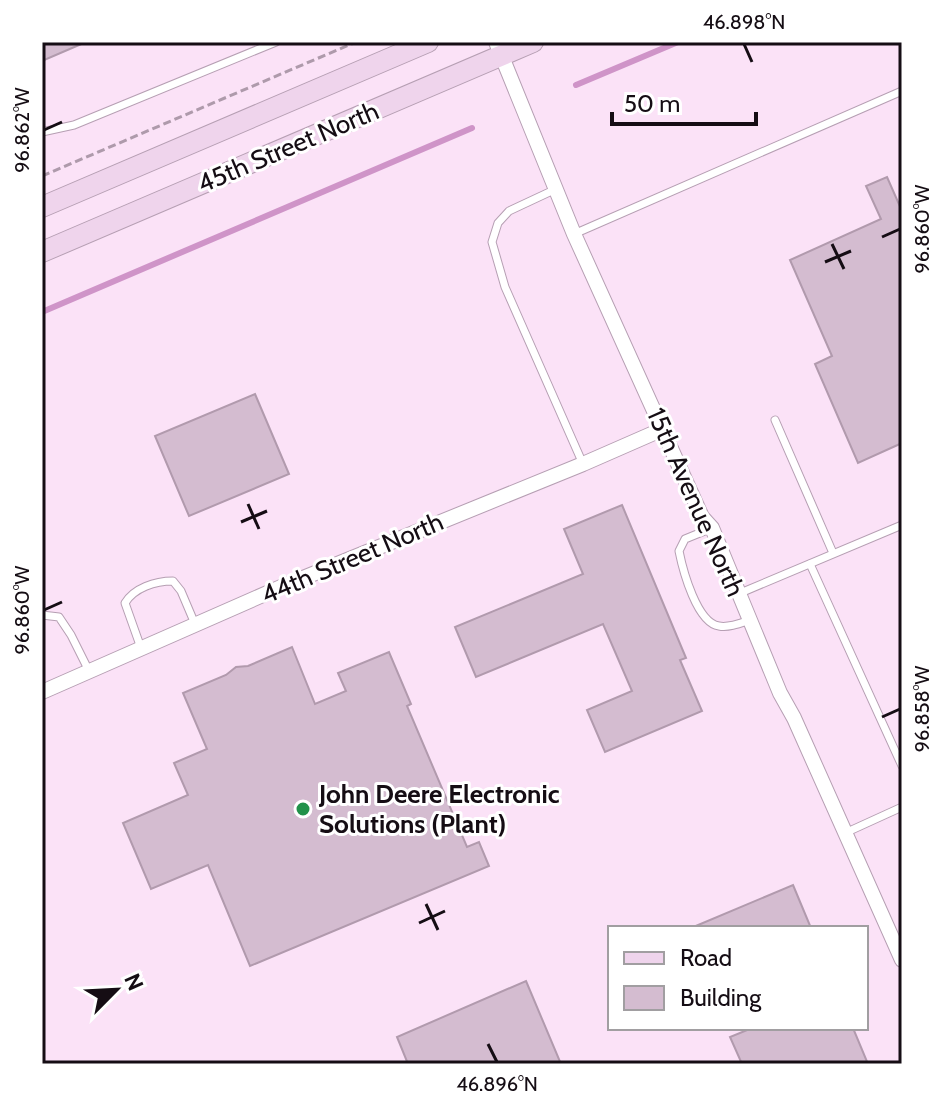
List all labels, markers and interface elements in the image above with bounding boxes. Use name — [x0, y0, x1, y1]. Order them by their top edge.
text: 46.898°N — [703, 10, 785, 34]
scale bar — [612, 76, 756, 126]
text: 96.862°W — [10, 87, 34, 173]
text: 50 m — [624, 89, 680, 118]
street label: 45th Street North — [193, 94, 383, 200]
text: 96.860°W — [910, 184, 934, 274]
street label: 15th Avenue North — [640, 403, 752, 601]
street label: 44th Street North — [256, 505, 448, 611]
text: 96.860°W — [10, 565, 34, 655]
text: 96.858°W — [910, 666, 934, 752]
place label: John Deere Electronic Solutions (Plant) — [318, 778, 560, 840]
marker: John Deere Electronic Solutions (Plant) — [294, 800, 312, 818]
legend — [608, 926, 868, 1030]
text: Road — [680, 943, 732, 972]
north arrow — [76, 950, 156, 1030]
text: N — [118, 969, 149, 995]
text: Building — [680, 983, 762, 1012]
text: 46.896°N — [456, 1072, 538, 1096]

